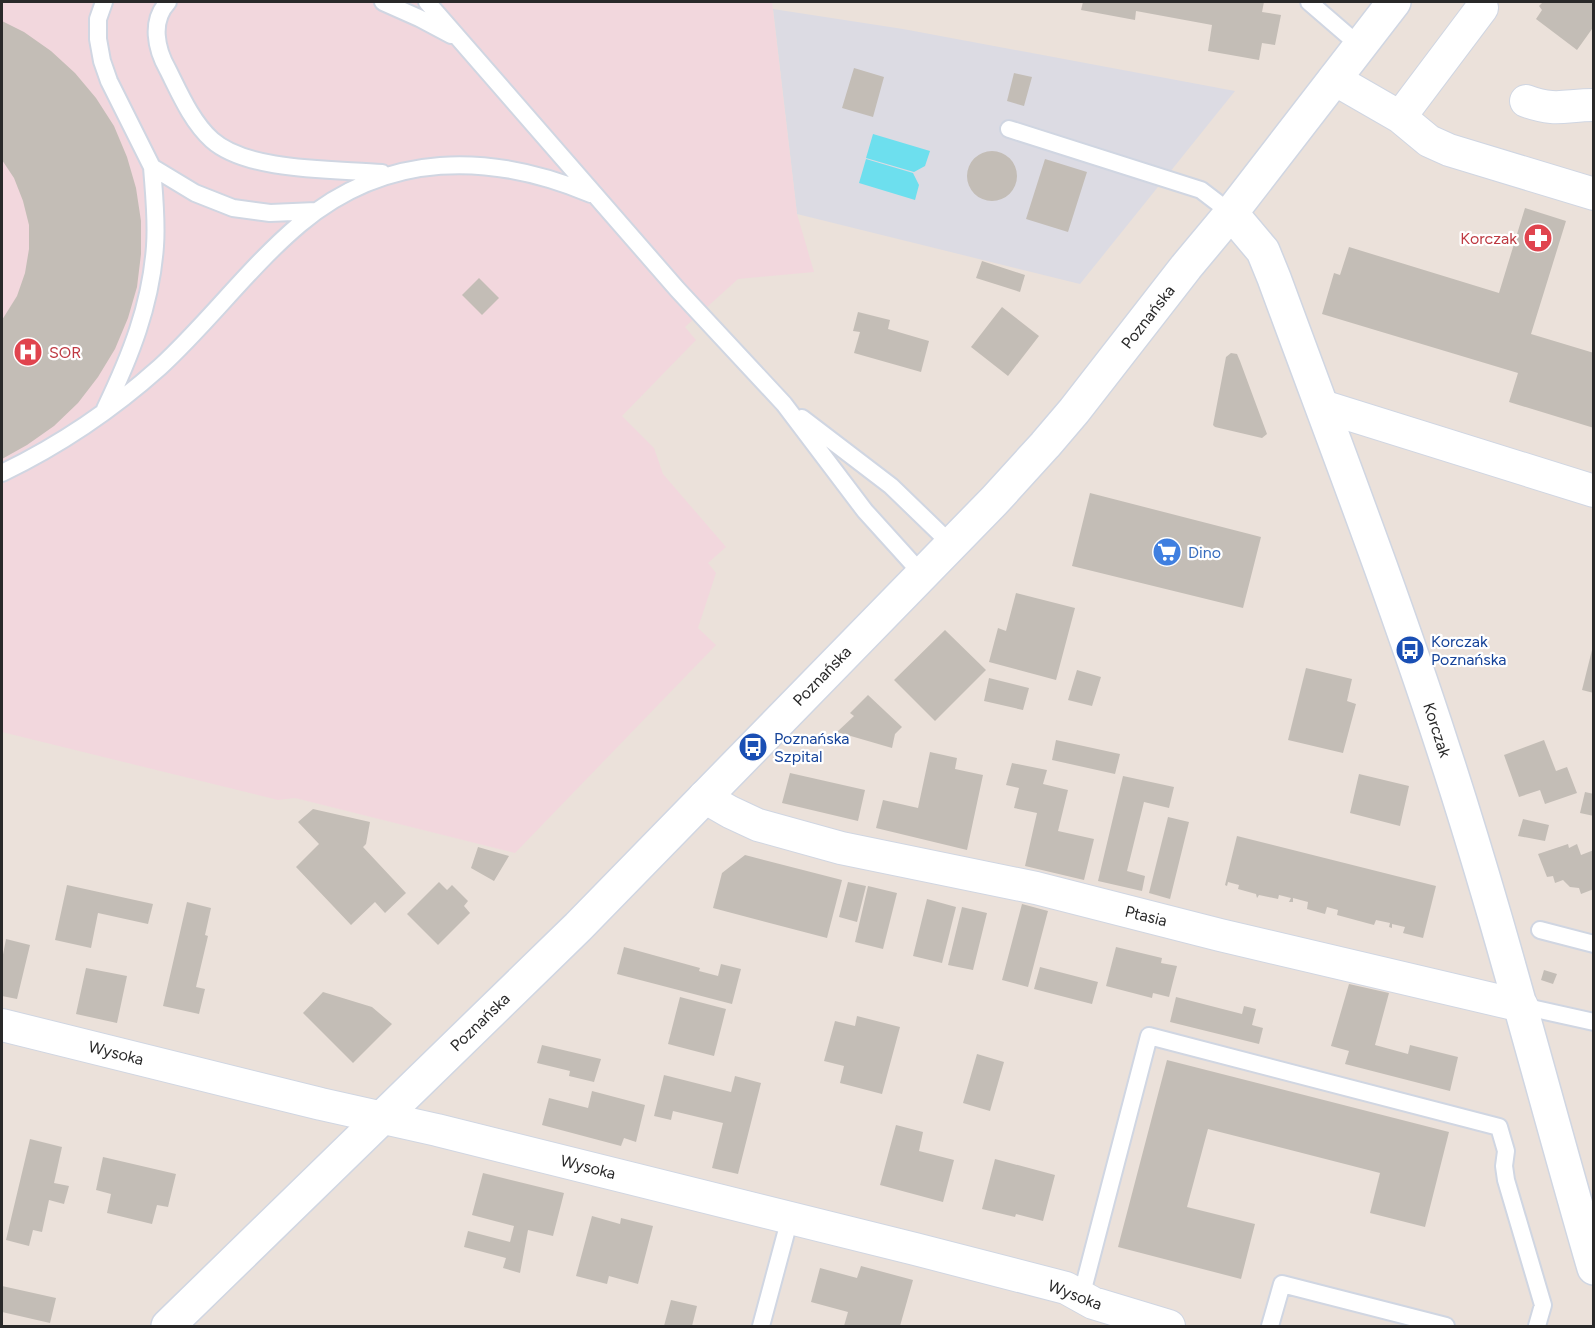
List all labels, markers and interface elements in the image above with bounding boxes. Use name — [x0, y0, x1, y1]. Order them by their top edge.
pharmacy icon: Korczak — [1522, 222, 1554, 254]
place label: Korczak — [1460, 229, 1517, 248]
street label: Poznańska — [1117, 281, 1179, 353]
hospital icon: SOR — [12, 336, 44, 368]
place label: SOR — [49, 343, 81, 362]
supermarket icon: Dino — [1151, 536, 1183, 568]
place label: Dino — [1188, 543, 1221, 562]
place label: Korczak Poznańska — [1431, 632, 1506, 669]
bus stop icon: Korczak Poznańska — [1394, 634, 1426, 666]
street label: Poznańska — [789, 642, 855, 710]
street label: Korczak — [1419, 700, 1455, 760]
place label: Poznańska Szpital — [774, 729, 849, 766]
bus stop icon: Poznańska Szpital — [737, 731, 769, 763]
street label: Ptasia — [1123, 902, 1169, 930]
street label: Poznańska — [446, 989, 514, 1055]
street label: Wysoka — [86, 1037, 146, 1069]
street label: Wysoka — [558, 1151, 618, 1183]
street label: Wysoka — [1045, 1276, 1105, 1314]

